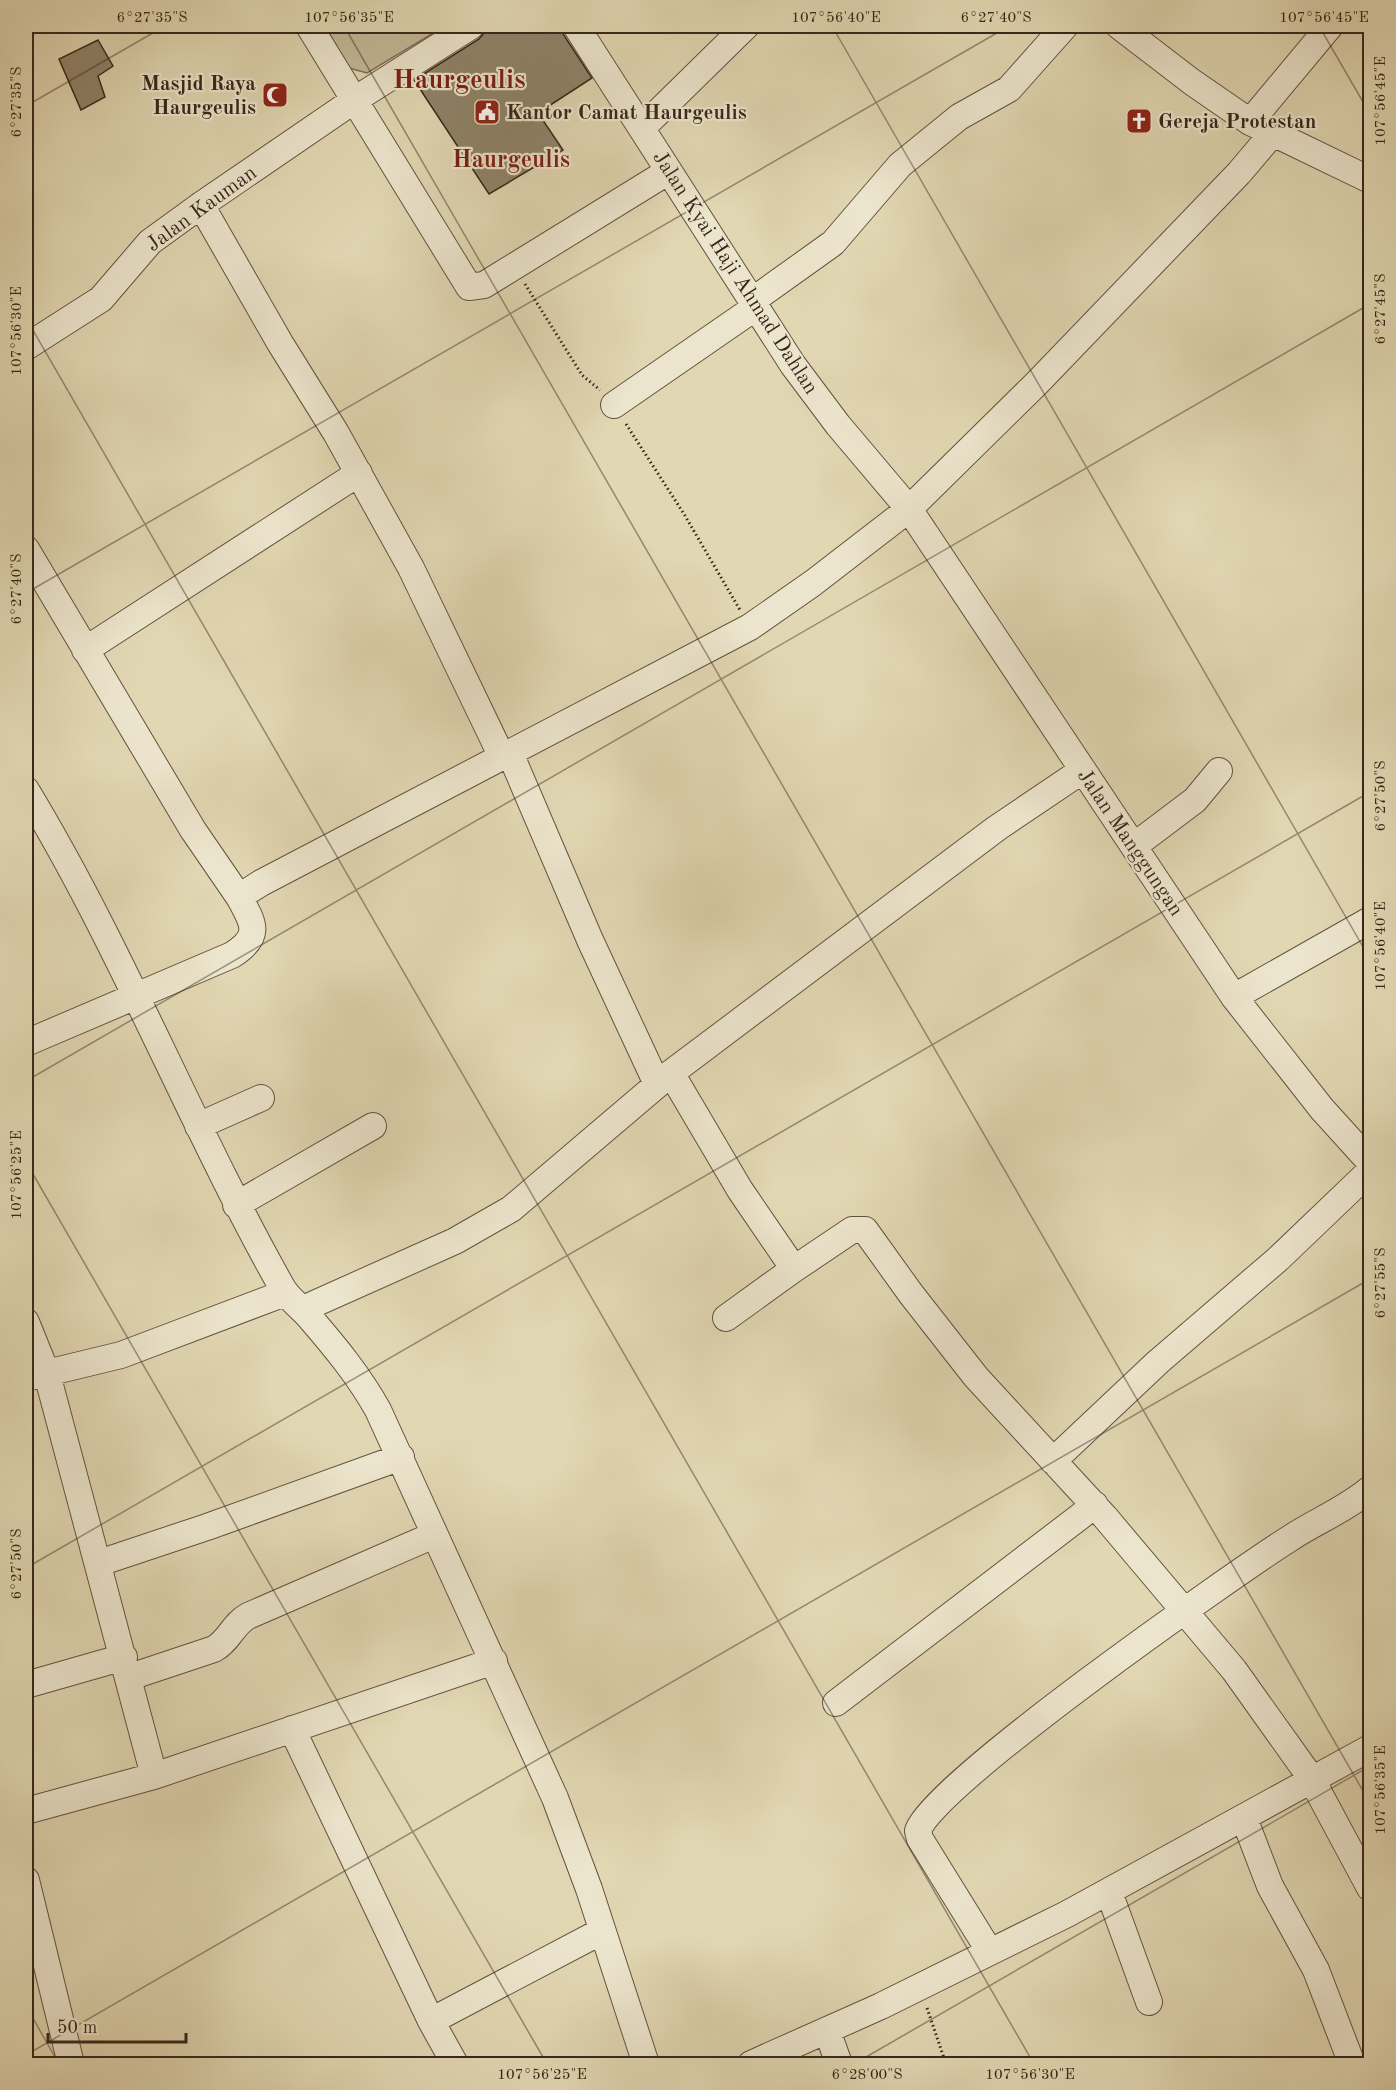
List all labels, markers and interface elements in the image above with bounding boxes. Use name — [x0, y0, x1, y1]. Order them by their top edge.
text: 6°27'35"S — [116, 11, 188, 26]
text: 107°56'35"E — [304, 11, 394, 26]
text: 107°56'40"E — [791, 11, 881, 26]
text: 6°27'40"S — [960, 11, 1032, 26]
text: 107°56'45"E — [1279, 11, 1369, 26]
text: 107°56'45"E — [1374, 56, 1389, 146]
text: 6°27'35"S — [10, 66, 25, 138]
district label: Haurgeulis — [392, 67, 526, 94]
place label: Masjid Raya Haurgeulis — [141, 74, 256, 119]
mosque icon: Masjid Raya Haurgeulis — [260, 80, 290, 110]
public building icon: Kantor Camat Haurgeulis — [472, 97, 502, 127]
place label: Kantor Camat Haurgeulis — [506, 103, 747, 124]
church icon: Gereja Protestan — [1124, 106, 1154, 136]
place label: Gereja Protestan — [1158, 112, 1316, 133]
street label: Jalan Kyai Haji Ahmad Dahlan — [648, 147, 821, 398]
district label: Haurgeulis — [452, 149, 570, 173]
street label: Jalan Kauman — [143, 162, 261, 256]
text: 6°27'45"S — [1374, 273, 1389, 345]
text: 107°56'30"E — [10, 286, 25, 376]
text: 6°27'40"S — [10, 553, 25, 625]
text: 6°27'50"S — [1374, 760, 1389, 832]
street label: Jalan Manggungan — [1073, 765, 1187, 920]
text: 107°56'40"E — [1374, 901, 1389, 991]
text: 107°56'25"E — [10, 1130, 25, 1220]
text: 6°27'55"S — [1374, 1247, 1389, 1319]
text: 6°27'50"S — [10, 1528, 25, 1600]
text: 107°56'35"E — [1374, 1745, 1389, 1835]
scale bar — [48, 2006, 186, 2044]
text: 50 m — [57, 2019, 97, 2037]
text: 107°56'25"E — [497, 2068, 587, 2083]
text: 6°28'00"S — [831, 2068, 903, 2083]
text: 107°56'30"E — [985, 2068, 1075, 2083]

